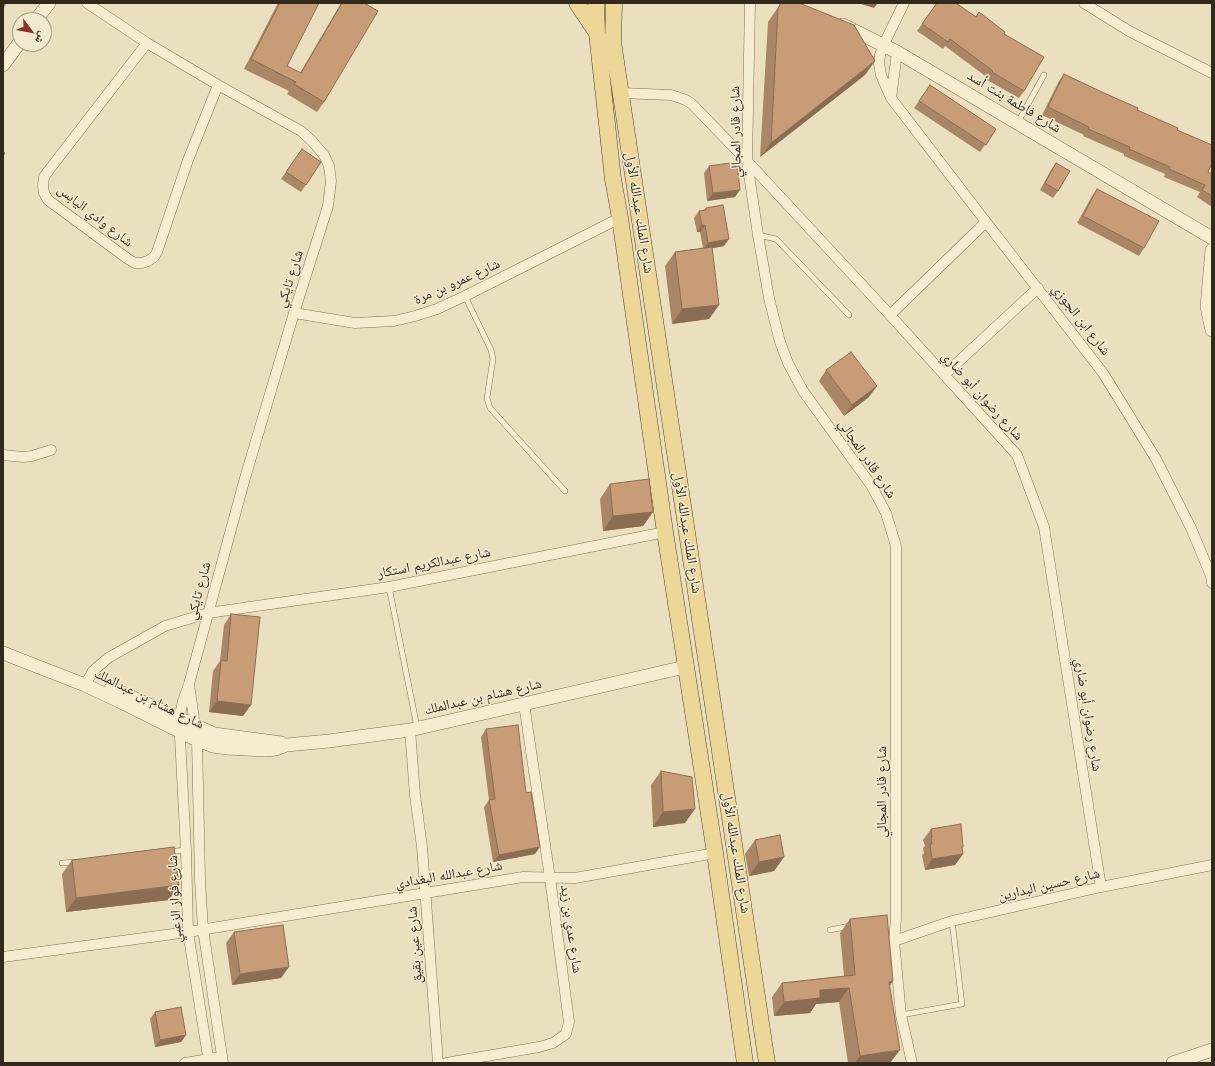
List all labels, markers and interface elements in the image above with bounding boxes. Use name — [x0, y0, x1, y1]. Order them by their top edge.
north arrow — [12, 12, 52, 52]
text: ش — [32, 29, 51, 47]
street label: شارع فاطمة بنت أسد — [964, 67, 1064, 137]
street label: شارع قادر المجالي — [727, 86, 745, 178]
street label: شارع الملك عبدالله الأول — [621, 151, 657, 275]
street label: شارع وادي اليابس — [54, 181, 136, 251]
street label: شارع تايكي — [273, 248, 307, 310]
street label: شارع عمرو بن مرة — [411, 256, 503, 308]
street label: شارع ابن الجوزي — [1048, 281, 1114, 359]
street label: شارع رضوان أبو ضاري — [937, 348, 1027, 444]
street label: شارع قادر المجالي — [834, 416, 900, 502]
street label: شارع الملك عبدالله الأول — [669, 471, 705, 595]
street label: شارع عبدالكريم استكار — [376, 544, 492, 582]
street label: شارع تايكي — [183, 560, 215, 622]
street label: شارع رضوان أبو ضاري — [1071, 657, 1105, 773]
street label: شارع هشام بن عبدالملك — [91, 665, 207, 733]
street label: شارع هشام بن عبدالملك — [423, 675, 543, 719]
street label: شارع قادر المجالي — [874, 746, 890, 838]
street label: شارع الملك عبدالله الأول — [718, 791, 754, 915]
street label: شارع فواز الزعبي — [164, 855, 186, 943]
street label: شارع عبدالله البغدادي — [394, 857, 504, 893]
street label: شارع حسين البدارين — [996, 865, 1102, 905]
street label: شارع عدي بن زيد — [557, 884, 585, 974]
street label: شارع عين بقيق — [404, 906, 426, 984]

